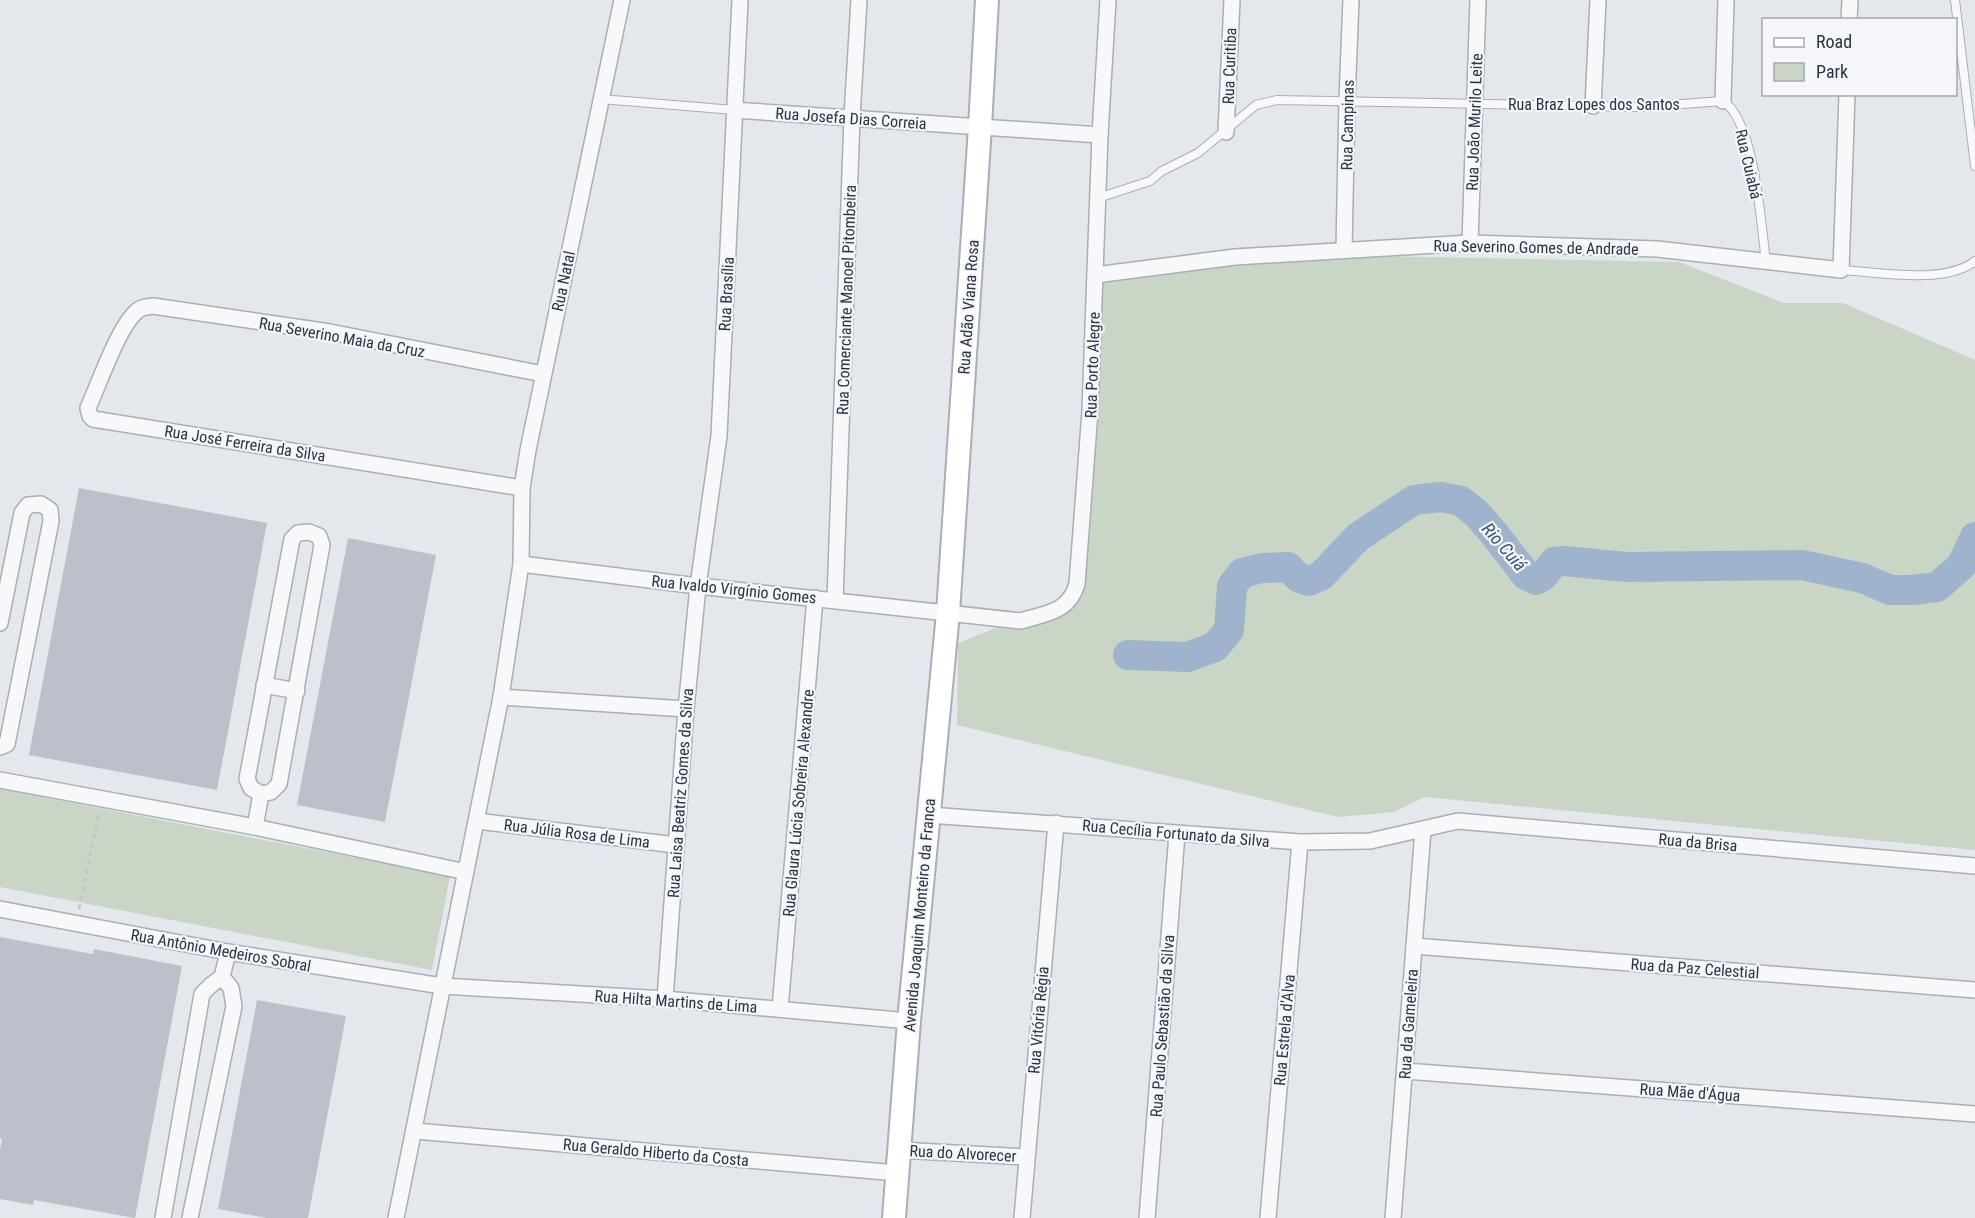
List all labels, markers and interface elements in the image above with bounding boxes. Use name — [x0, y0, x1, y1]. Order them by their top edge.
legend — [1762, 18, 1957, 96]
street label: Rua Curitiba — [1219, 27, 1240, 105]
text: Road — [1816, 31, 1852, 52]
street label: Rua João Murilo Leite — [1463, 53, 1486, 191]
text: Park — [1816, 61, 1848, 82]
street label: Rua Campinas — [1337, 80, 1358, 170]
street label: Rua Braz Lopes dos Santos — [1508, 95, 1680, 114]
street label: Rua Josefa Dias Correia — [775, 104, 927, 133]
street label: Rua Cuiabá — [1731, 127, 1766, 201]
street label: Rua Comerciante Manoel Pitombeira — [833, 185, 860, 415]
street label: Rua Severino Gomes de Andrade — [1433, 236, 1639, 259]
street label: Rua Adão Viana Rosa — [954, 239, 983, 375]
street label: Rua Natal — [548, 249, 579, 313]
street label: Rua Brasília — [715, 256, 738, 332]
street label: Rua Porto Alegre — [1081, 312, 1104, 419]
street label: Rua Severino Maia da Cruz — [257, 314, 426, 361]
street label: Rua José Ferreira da Silva — [163, 421, 327, 466]
water label: Rio Cuiá — [1478, 518, 1531, 575]
street label: Rua Ivaldo Virgínio Gomes — [651, 571, 817, 608]
street label: Rua Laisa Beatriz Gomes da Silva — [664, 687, 697, 899]
street label: Rua Glaura Lúcia Sobreira Alexandre — [779, 688, 818, 918]
street label: Avenida Joaquim Monteiro da Franca — [900, 797, 939, 1033]
street label: Rua Júlia Rosa de Lima — [503, 815, 651, 852]
street label: Rua Cecília Fortunato da Silva — [1081, 816, 1271, 851]
street label: Rua da Brisa — [1658, 830, 1738, 855]
street label: Rua Antônio Medeiros Sobral — [129, 925, 313, 976]
street label: Rua Paulo Sebastião da Silva — [1147, 934, 1178, 1118]
street label: Rua da Paz Celestial — [1630, 955, 1760, 982]
street label: Rua Vitória Régia — [1024, 965, 1053, 1075]
street label: Rua da Gameleira — [1395, 968, 1422, 1080]
street label: Rua Estrela d'Alva — [1270, 973, 1299, 1087]
street label: Rua Hilta Martins de Lima — [594, 986, 758, 1017]
street label: Rua Mãe d'Água — [1639, 1080, 1741, 1105]
street label: Rua Geraldo Hiberto da Costa — [562, 1135, 750, 1170]
street label: Rua do Alvorecer — [909, 1141, 1017, 1166]

